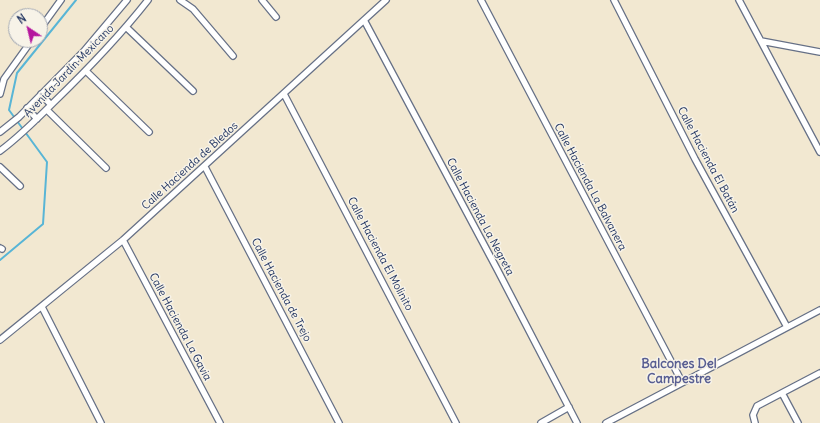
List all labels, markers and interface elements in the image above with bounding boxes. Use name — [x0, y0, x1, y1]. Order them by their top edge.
north arrow — [8, 8, 48, 48]
text: N — [15, 11, 29, 27]
street label: Avenida Jardín Mexicano — [21, 22, 117, 120]
street label: Calle Hacienda El Batán — [674, 105, 742, 215]
street label: Calle Hacienda de Bledos — [139, 119, 241, 213]
street label: Calle Hacienda La Balvanera — [551, 121, 629, 253]
street label: Calle Hacienda La Negreta — [443, 156, 517, 278]
street label: Calle Hacienda El Molinito — [344, 195, 416, 313]
street label: Calle Hacienda de Trejo — [248, 236, 314, 344]
street label: Calle Hacienda La Gavia — [146, 271, 214, 383]
district label: Balcones Del Campestre — [641, 356, 717, 387]

